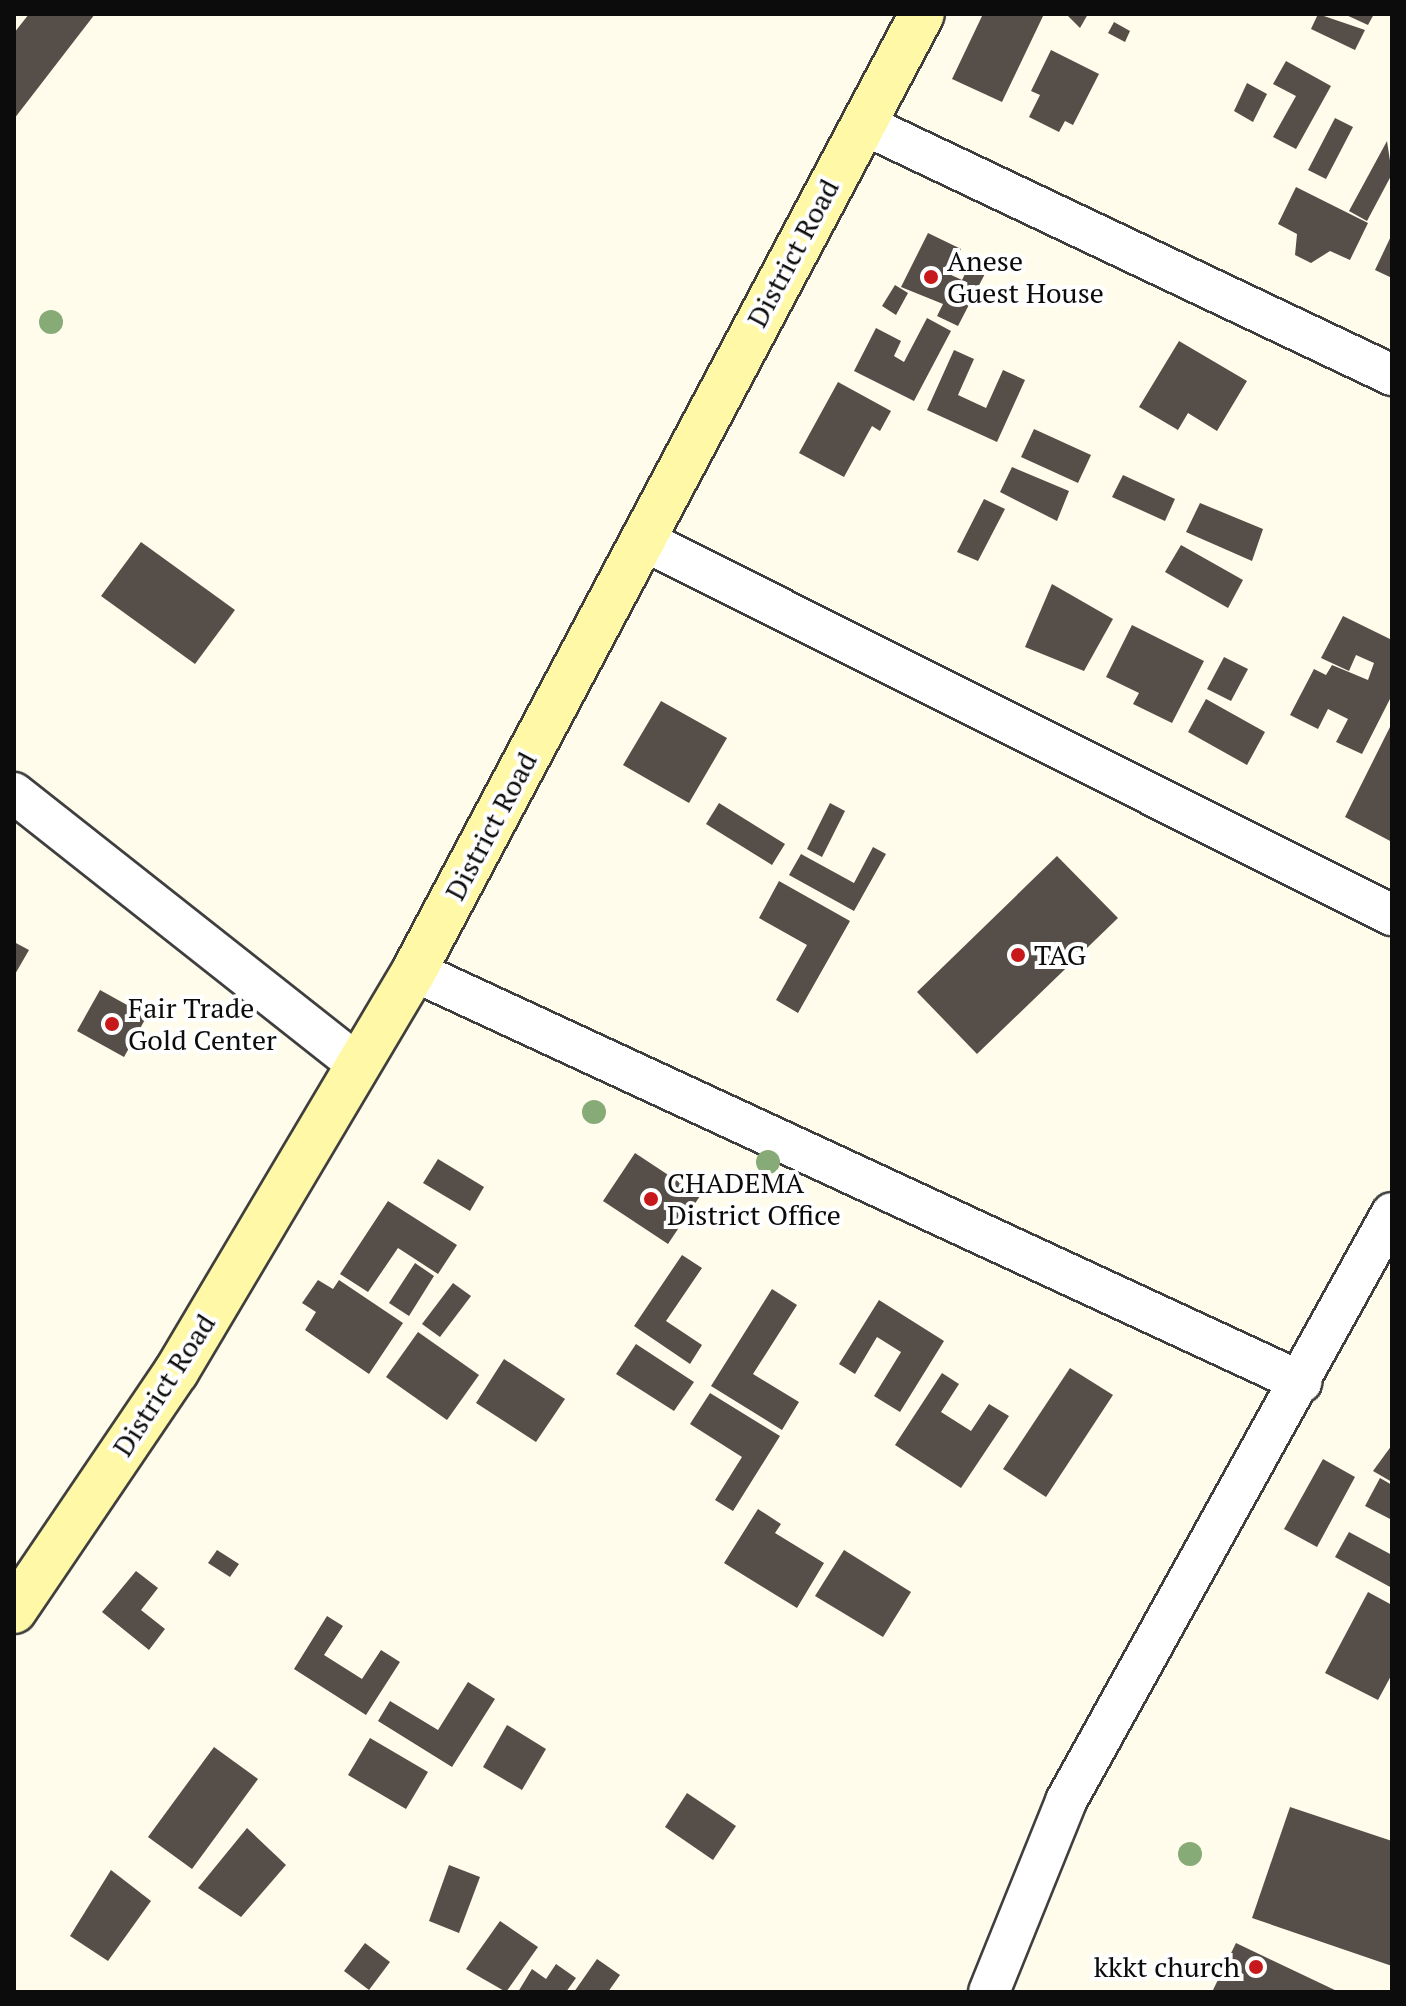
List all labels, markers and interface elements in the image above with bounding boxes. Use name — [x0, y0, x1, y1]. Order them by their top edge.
street label: District Road — [740, 173, 846, 333]
place label: Anese Guest House — [947, 244, 1104, 310]
marker: Anese Guest House — [922, 268, 940, 286]
street label: District Road — [438, 746, 544, 906]
place label: TAG — [1034, 938, 1086, 972]
marker: TAG — [1009, 946, 1027, 964]
place label: Fair Trade Gold Center — [128, 991, 277, 1057]
marker: Fair Trade Gold Center — [103, 1015, 121, 1033]
place label: CHADEMA District Office — [667, 1166, 841, 1232]
marker: CHADEMA District Office — [642, 1190, 660, 1208]
street label: District Road — [106, 1308, 222, 1462]
place label: kkkt church — [1094, 1950, 1240, 1984]
marker: kkkt church — [1247, 1958, 1265, 1976]

